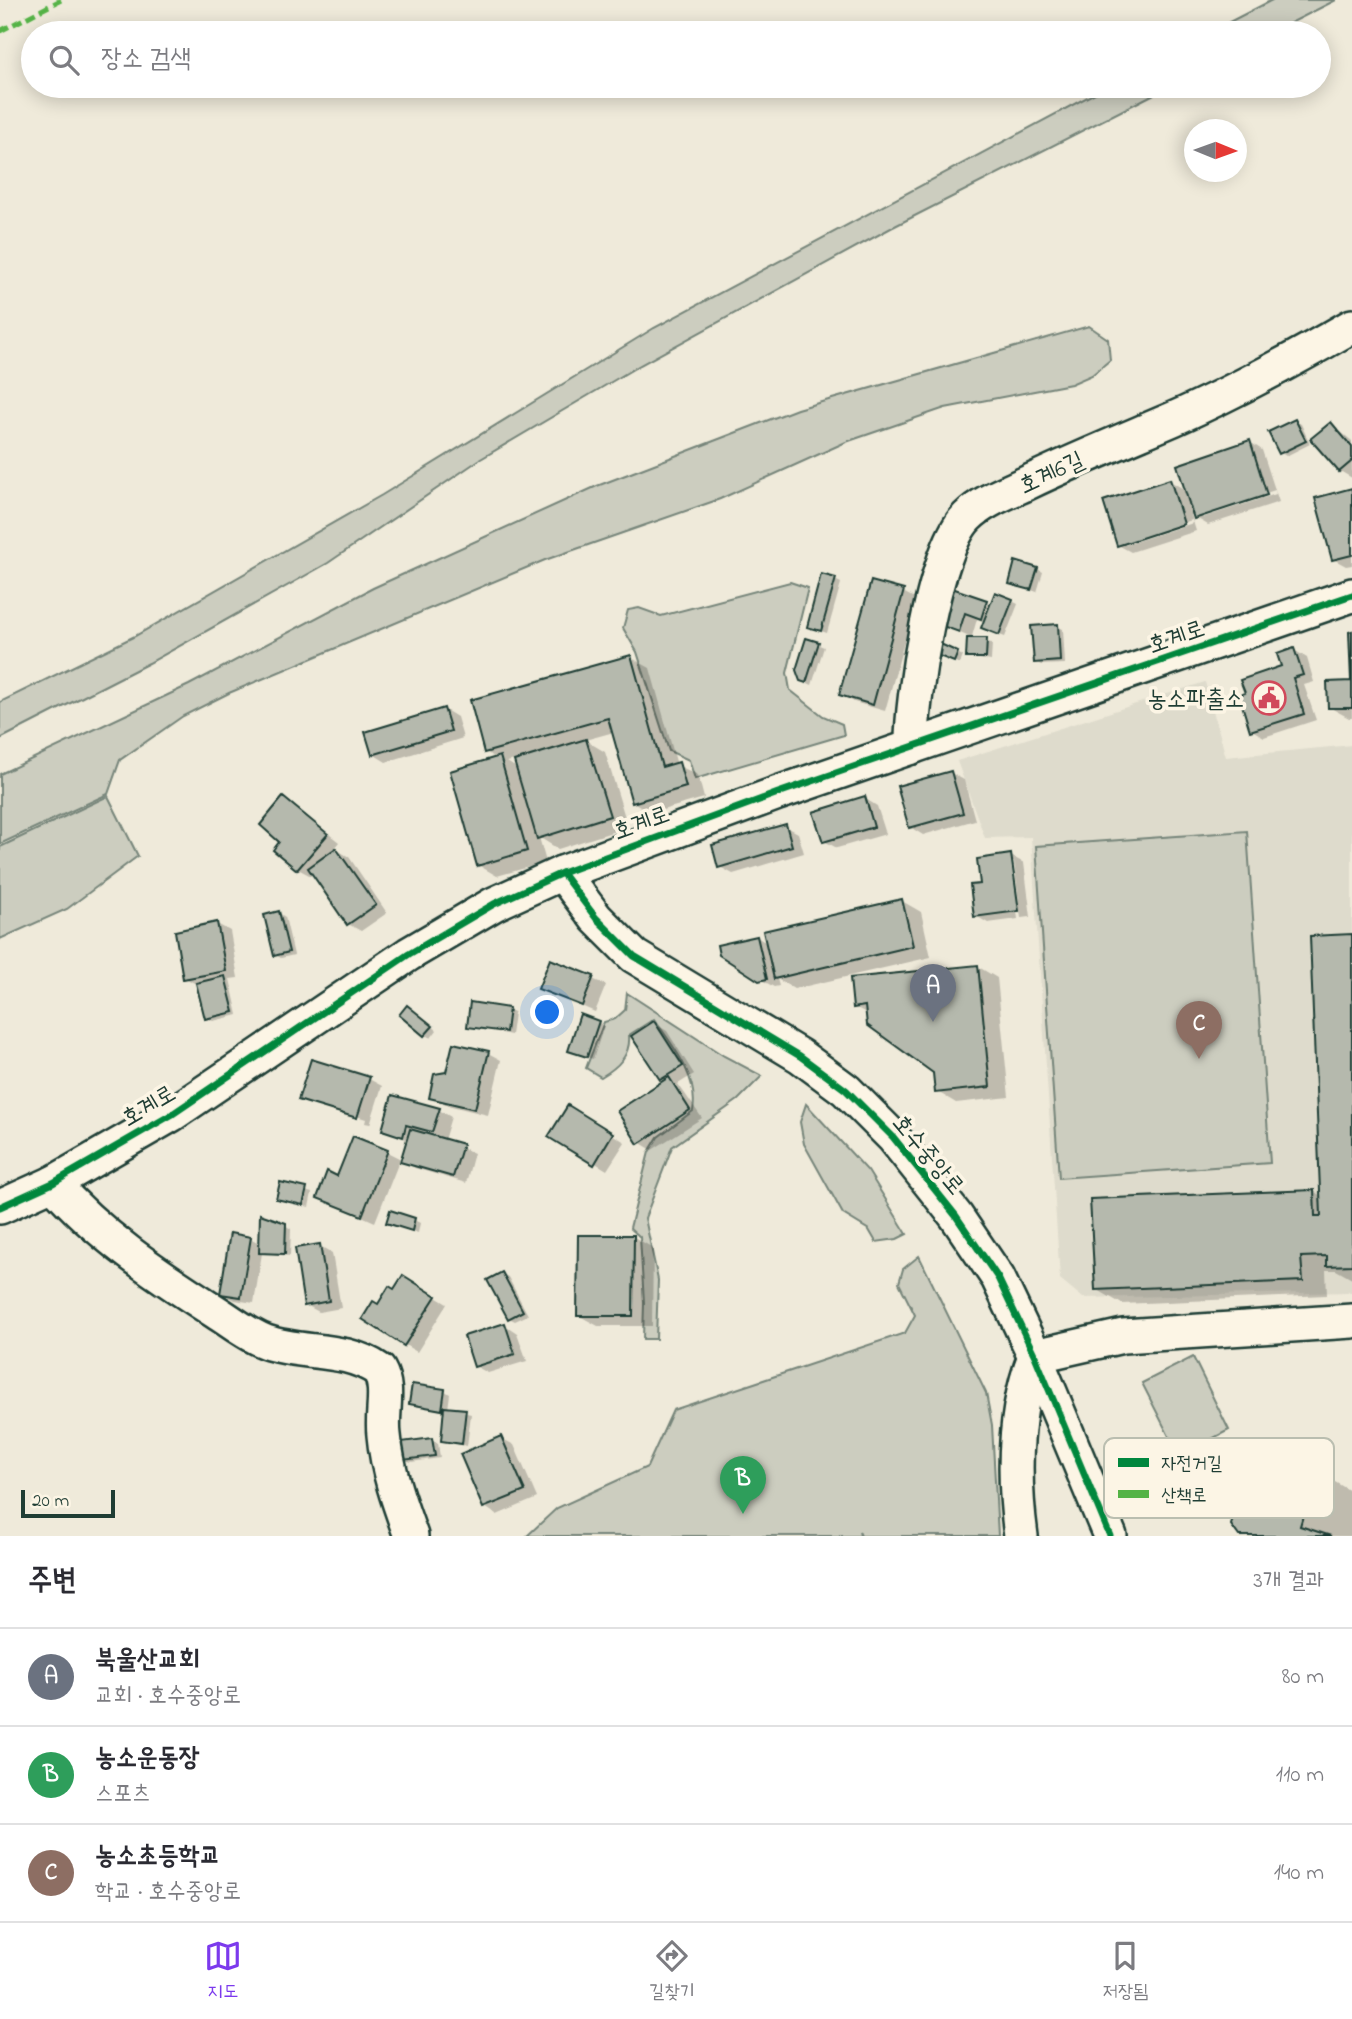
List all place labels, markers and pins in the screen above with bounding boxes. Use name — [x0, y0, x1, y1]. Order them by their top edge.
public building icon: 농소파출소 — [1250, 679, 1288, 717]
place label: 농소파출소 — [1147, 683, 1244, 718]
pin: A — [910, 964, 956, 1022]
pin: C — [1176, 1001, 1222, 1059]
pin: B — [720, 1456, 766, 1514]

